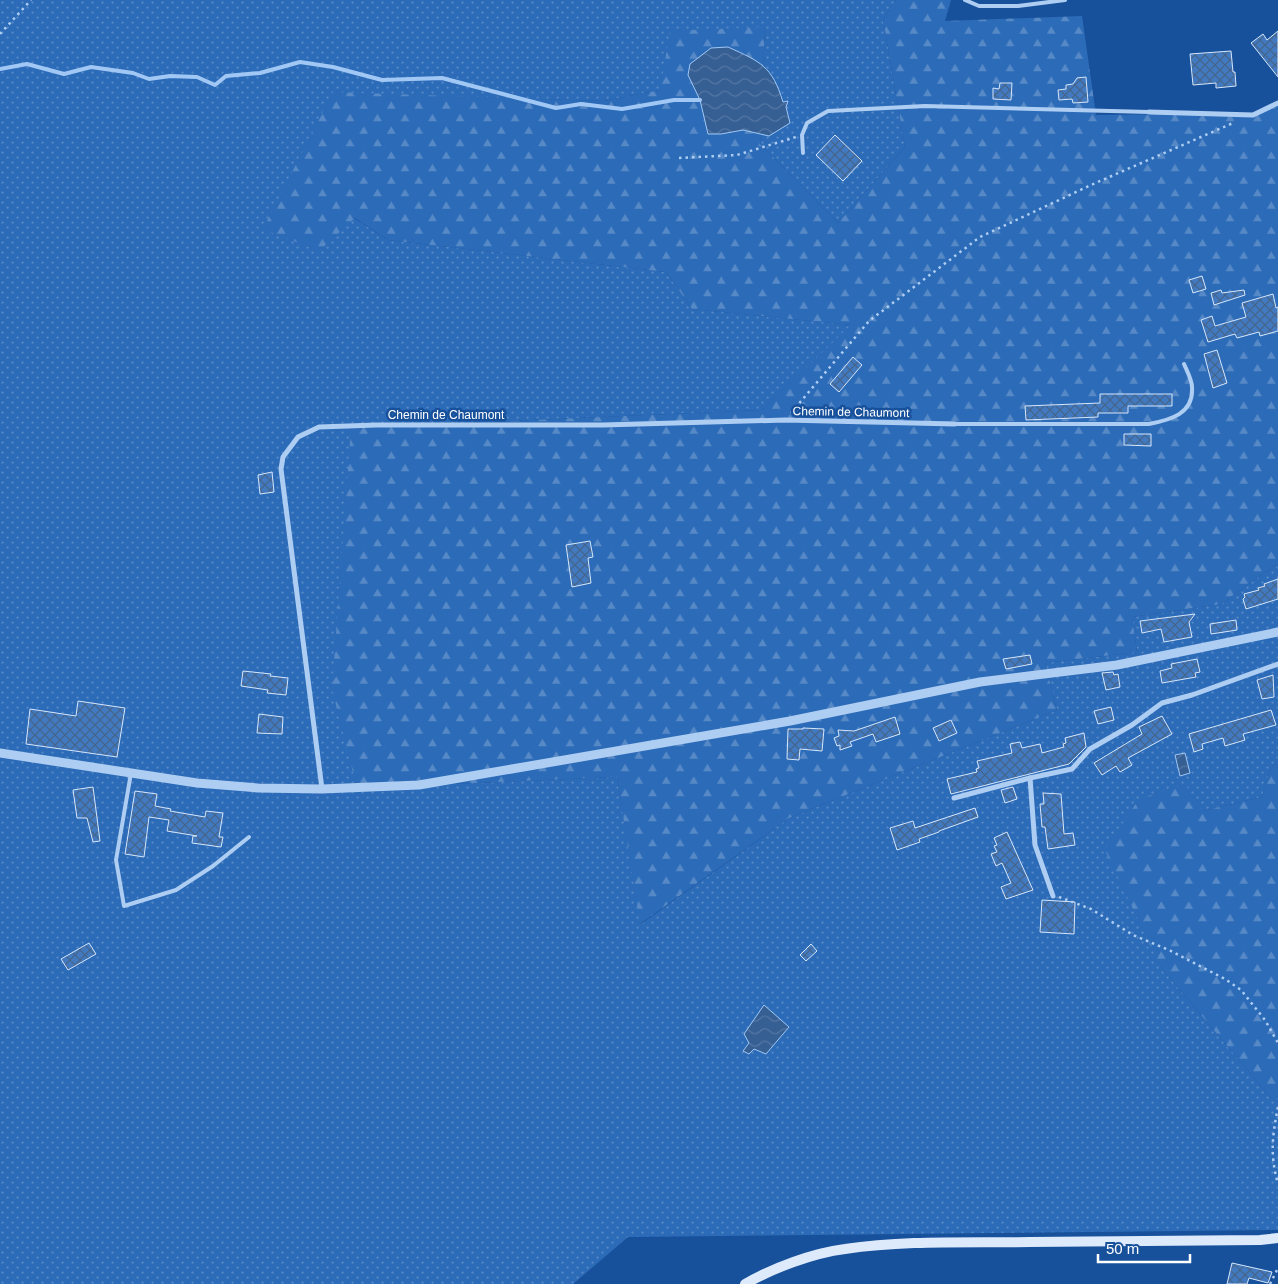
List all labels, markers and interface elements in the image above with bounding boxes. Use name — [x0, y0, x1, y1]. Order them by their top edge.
street label: Chemin de Chaumont — [793, 404, 910, 420]
street label: Chemin de Chaumont — [388, 408, 505, 422]
scale bar — [1098, 1232, 1190, 1264]
text: 50 m — [1106, 1240, 1139, 1257]

